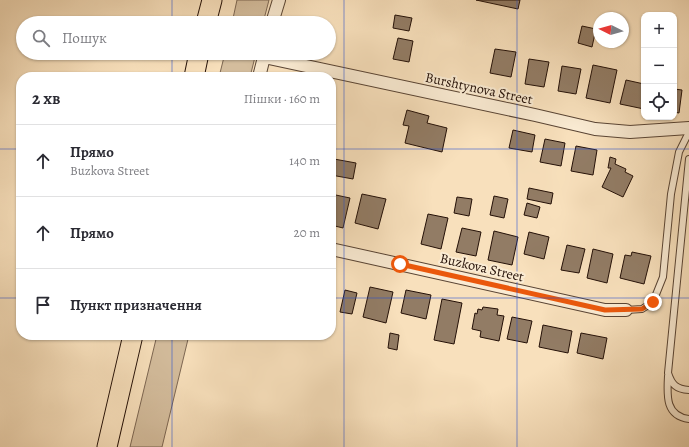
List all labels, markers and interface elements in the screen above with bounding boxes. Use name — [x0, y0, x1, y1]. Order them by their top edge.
north arrow — [593, 12, 629, 48]
map controls — [641, 12, 677, 120]
button: + — [641, 12, 677, 48]
search box — [16, 16, 336, 60]
icon: search — [30, 27, 52, 49]
text: Пошук — [62, 28, 107, 48]
button: − — [641, 48, 677, 84]
street label: Burshtynova Street — [423, 68, 535, 109]
button: locate — [641, 84, 677, 120]
text: 2 хв — [32, 87, 60, 110]
text: Пішки · 160 m — [244, 90, 320, 107]
text: Прямо — [70, 142, 114, 162]
icon: ahead — [32, 150, 54, 172]
text: 140 m — [289, 152, 320, 169]
text: Buzkova Street — [70, 162, 149, 179]
icon: ahead — [32, 222, 54, 244]
text: Прямо — [70, 223, 114, 243]
text: 20 m — [294, 224, 320, 241]
street label: Buzkova Street — [438, 249, 526, 286]
route start — [391, 255, 409, 273]
route end — [644, 293, 662, 311]
icon: arrive — [32, 294, 54, 316]
text: Пункт призначення — [70, 295, 202, 315]

